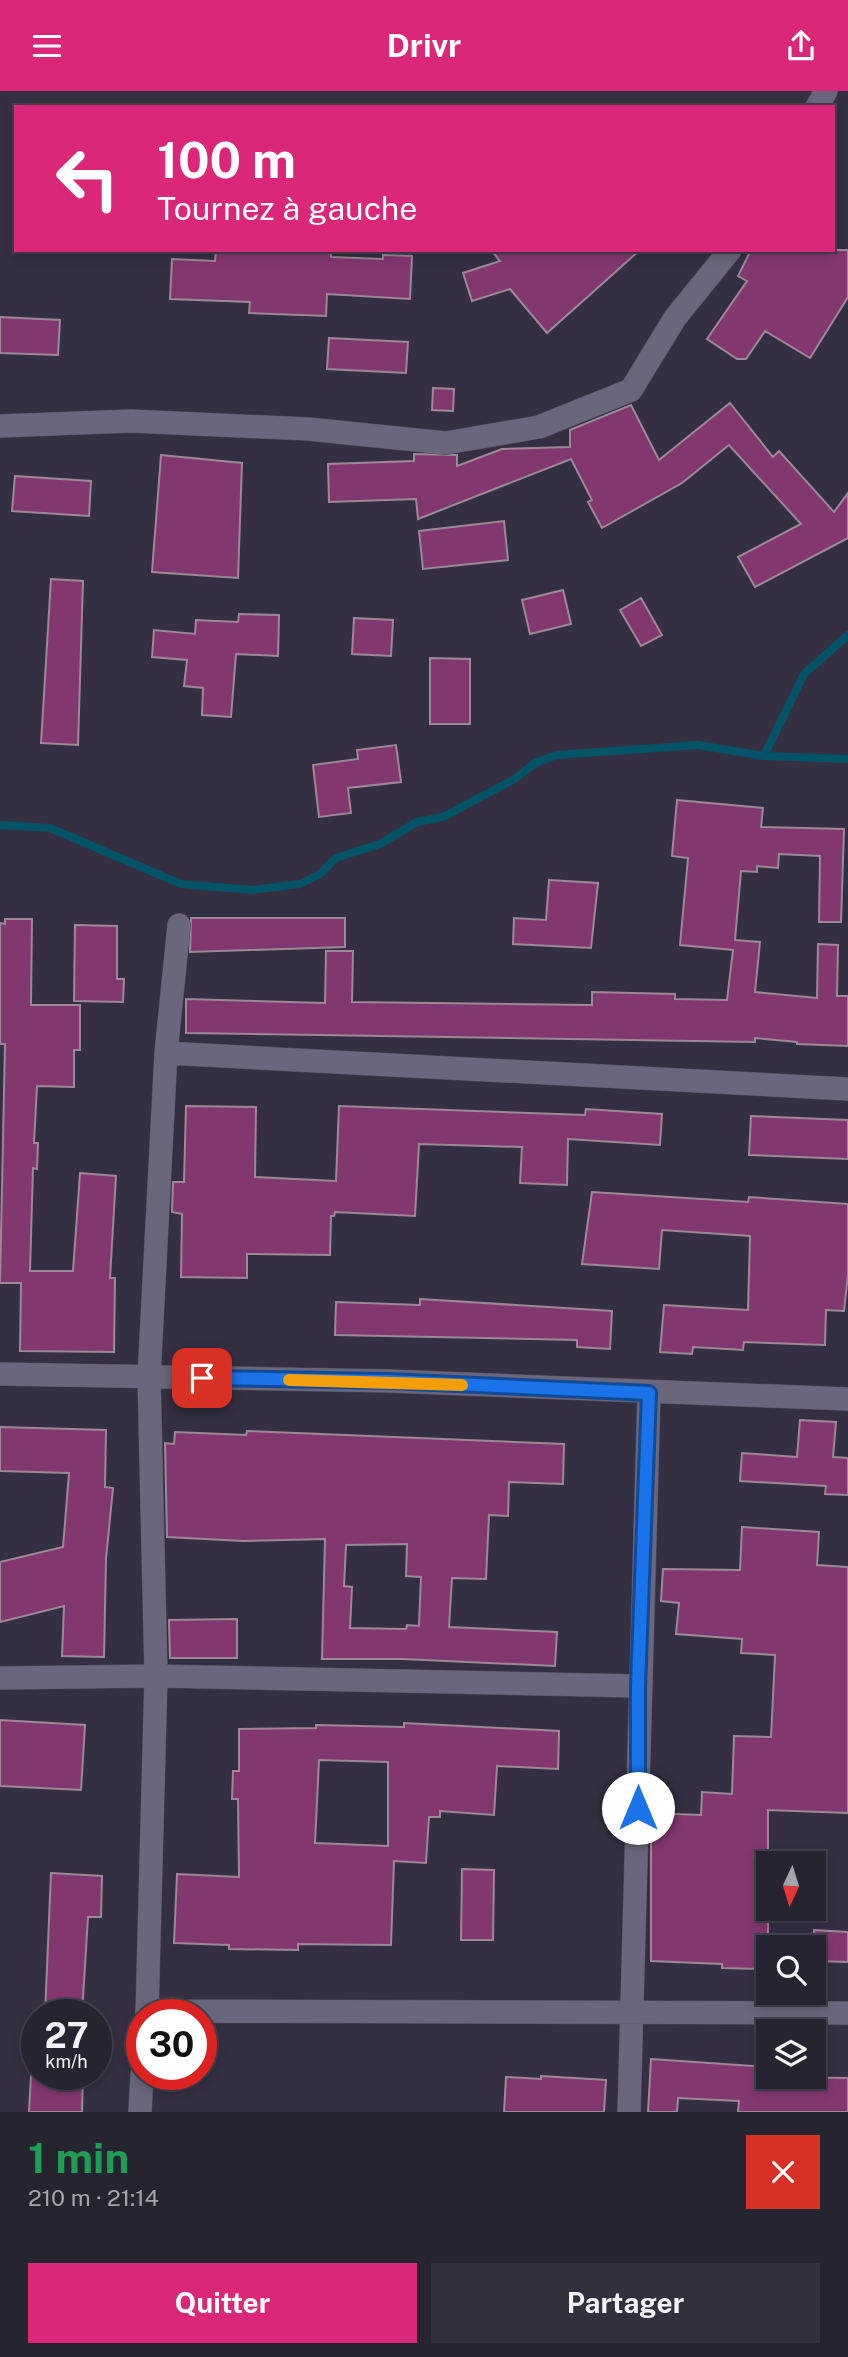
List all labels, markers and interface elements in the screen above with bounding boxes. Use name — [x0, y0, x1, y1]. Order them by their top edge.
icon: menu — [28, 27, 66, 65]
text: Drivr — [387, 27, 461, 64]
icon: share — [782, 27, 820, 65]
text: 100 m — [157, 131, 296, 189]
icon: left — [42, 133, 133, 224]
text: Tournez à gauche — [157, 190, 417, 227]
pin — [172, 1348, 232, 1408]
icon: arrive — [183, 1359, 221, 1397]
position arrow — [601, 1771, 675, 1845]
north arrow — [756, 1851, 826, 1921]
map controls — [756, 1851, 826, 2089]
button: search — [756, 1935, 826, 2005]
speed limit sign: 30 — [126, 1999, 217, 2090]
text: 27 — [44, 2015, 89, 2056]
button: layers — [756, 2019, 826, 2089]
text: km/h — [45, 2051, 88, 2072]
text: 1 min — [28, 2133, 129, 2182]
button: close — [746, 2135, 820, 2209]
text: 210 m · 21:14 — [28, 2184, 159, 2211]
button: Quitter — [28, 2263, 417, 2343]
button: Partager — [431, 2263, 820, 2343]

